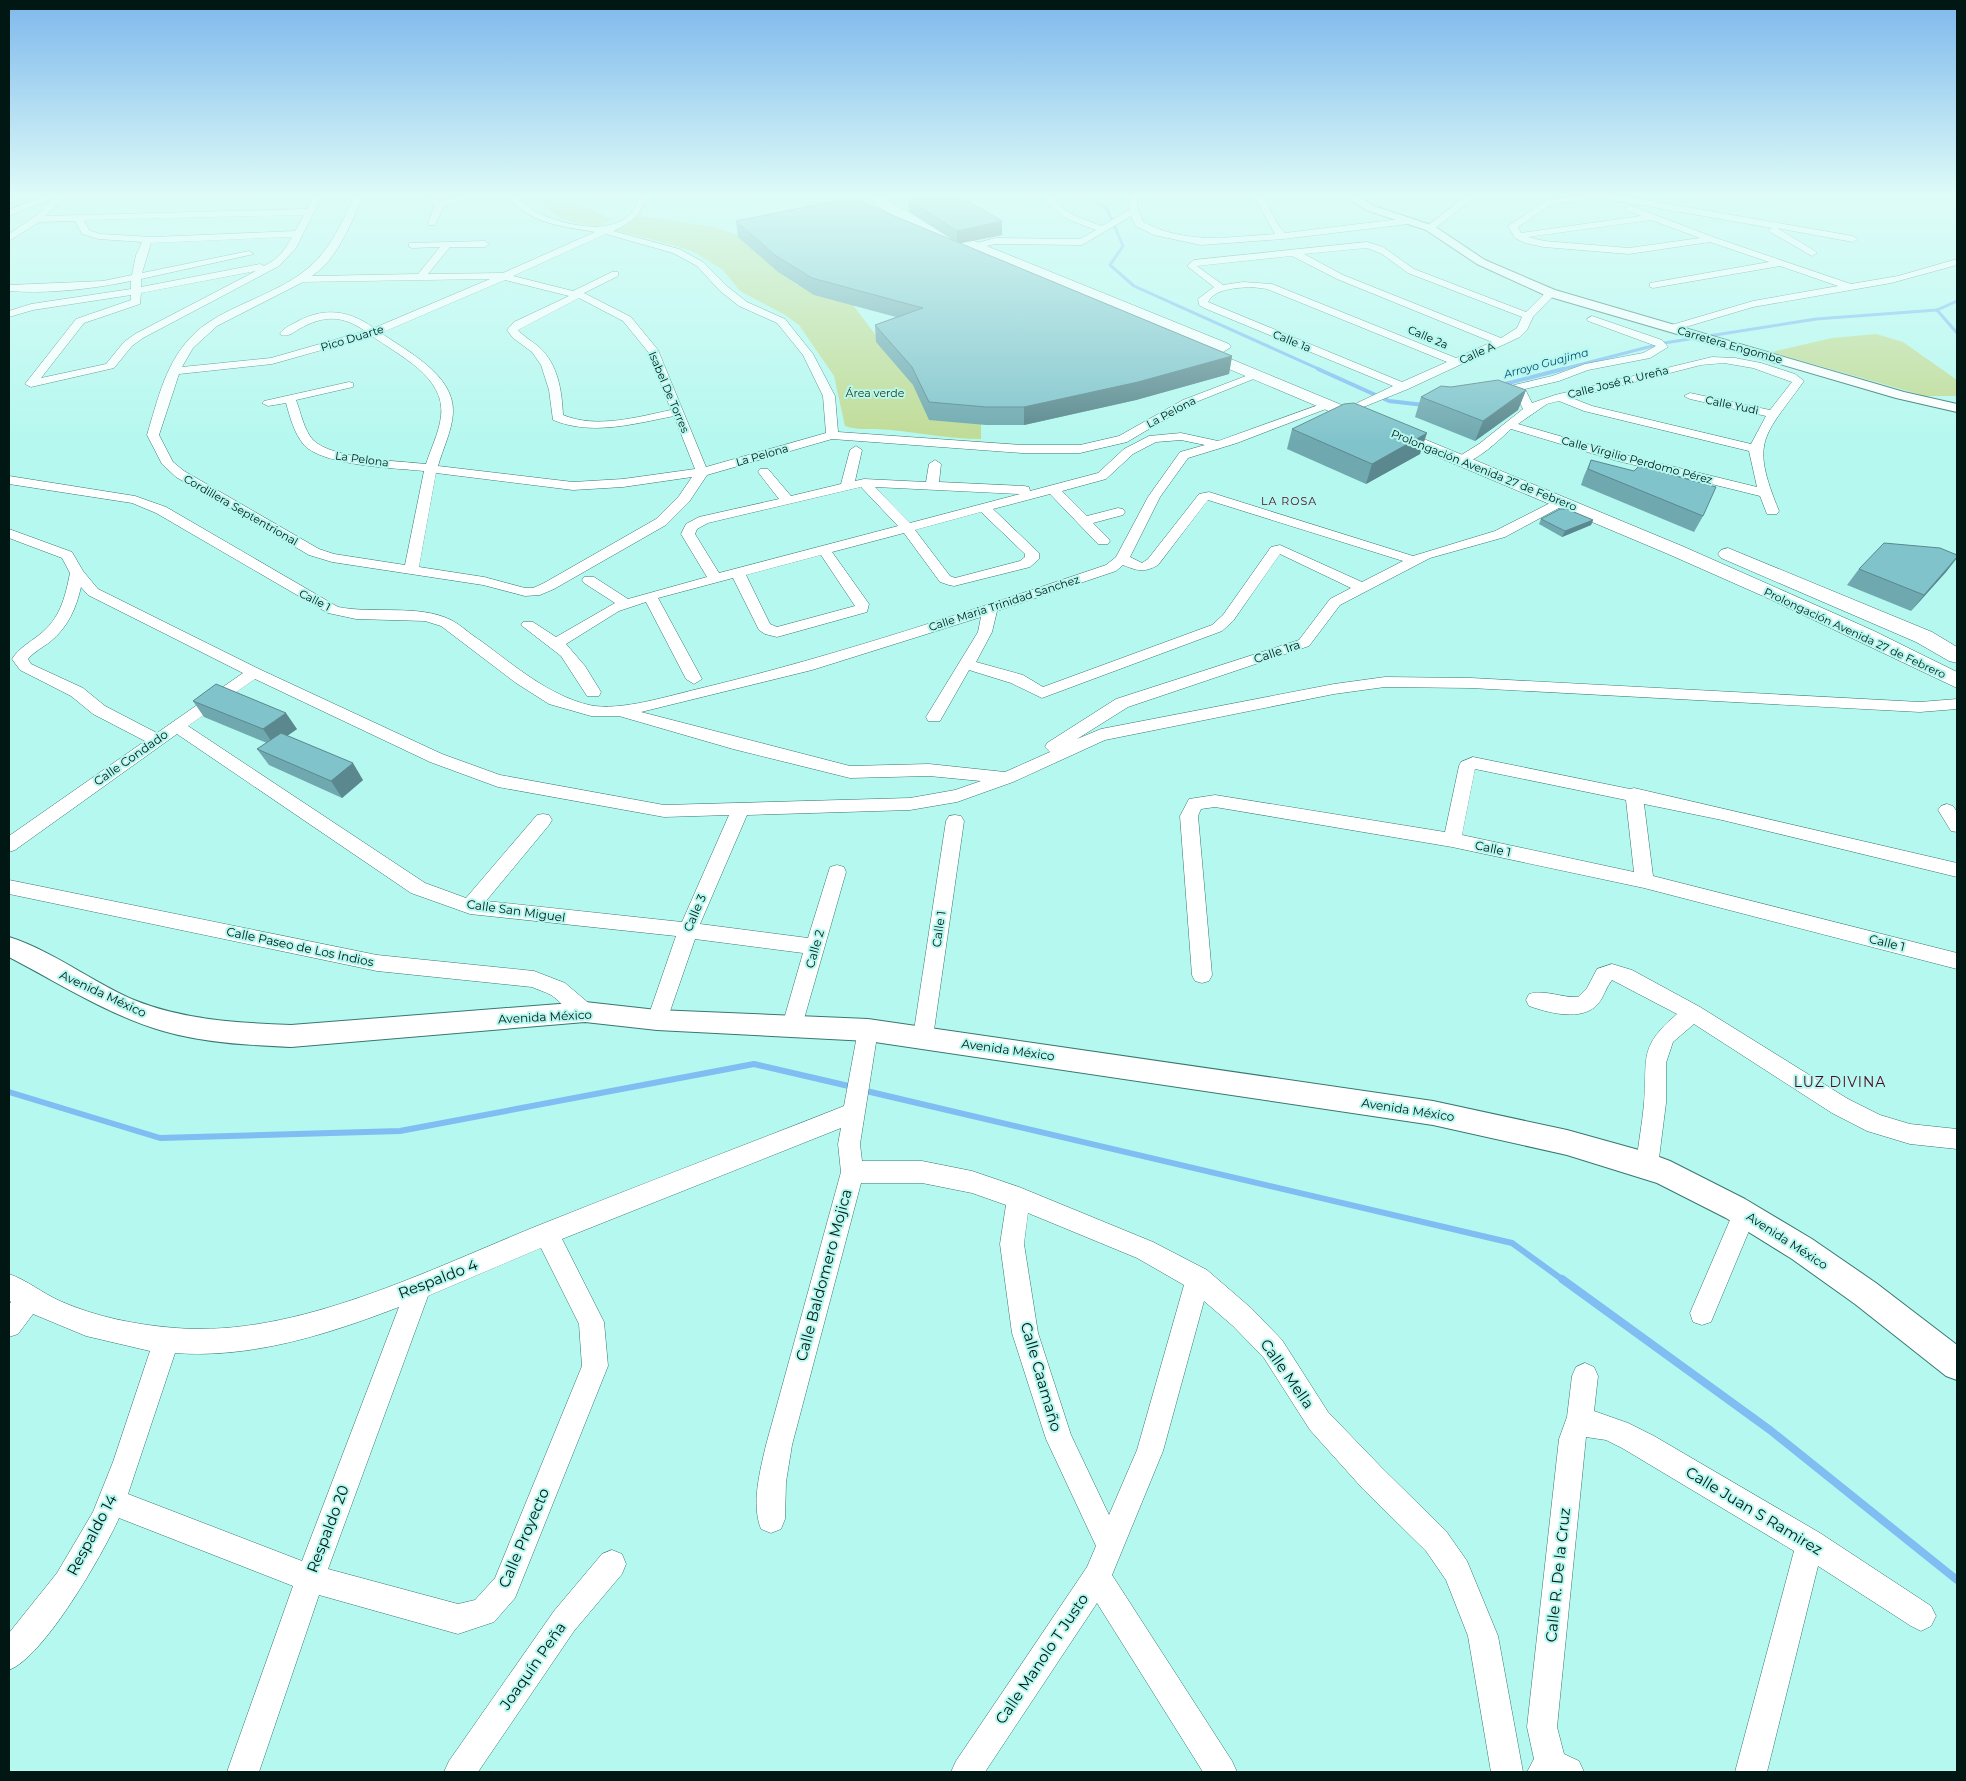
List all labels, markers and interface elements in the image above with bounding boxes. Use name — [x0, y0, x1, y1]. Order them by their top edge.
street label: Pico Duarte — [319, 322, 386, 354]
street label: Calle 2a — [1406, 322, 1450, 352]
street label: Carretera Engombe — [1676, 323, 1785, 367]
street label: Calle 1a — [1271, 327, 1313, 355]
street label: Calle A — [1457, 339, 1497, 367]
water label: Arroyo Guajima — [1501, 345, 1590, 381]
street label: Isabel De Torres — [646, 349, 693, 435]
street label: Calle José R. Ureña — [1566, 363, 1670, 401]
park label: Área verde — [846, 386, 905, 400]
street label: La Pelona — [1144, 393, 1198, 431]
street label: Calle Yudi — [1704, 393, 1760, 417]
street label: Prolongación Avenida 27 de Febrero — [1389, 426, 1579, 514]
street label: Calle Virgilio Perdomo Pérez — [1560, 433, 1714, 487]
street label: La Pelona — [734, 441, 790, 469]
street label: La Pelona — [334, 448, 390, 470]
street label: Cordillera Septentrional — [181, 471, 301, 549]
district label: LA ROSA — [1261, 494, 1317, 508]
street label: Calle Maria Trinidad Sanchez — [927, 572, 1082, 634]
street label: Prolongación Avenida 27 de Febrero — [1762, 585, 1948, 681]
street label: Calle 1 — [297, 586, 333, 614]
street label: Calle 1ra — [1252, 637, 1302, 666]
street label: Calle Condado — [91, 726, 171, 789]
street label: Calle 1 — [1474, 837, 1513, 860]
street label: Calle 3 — [680, 892, 709, 934]
street label: Calle San Miguel — [466, 896, 566, 925]
street label: Calle 1 — [929, 910, 948, 948]
street label: Calle Paseo de Los Indios — [225, 924, 375, 969]
street label: Calle 2 — [802, 928, 827, 970]
street label: Calle 1 — [1868, 931, 1907, 954]
street label: Avenida México — [57, 967, 149, 1020]
street label: Avenida México — [498, 1007, 592, 1026]
street label: Avenida México — [961, 1036, 1056, 1063]
district label: LUZ DIVINA — [1794, 1073, 1886, 1091]
street label: Avenida México — [1361, 1095, 1456, 1124]
street label: Calle Baldomero Mojica — [791, 1187, 856, 1363]
street label: Avenida México — [1744, 1209, 1831, 1272]
street label: Respaldo 4 — [395, 1255, 480, 1302]
street label: Calle Caamaño — [1017, 1320, 1066, 1434]
street label: Calle Mella — [1256, 1335, 1318, 1412]
street label: Calle Juan S Ramirez — [1682, 1462, 1826, 1559]
street label: Respaldo 20 — [302, 1482, 353, 1575]
street label: Calle Proyecto — [494, 1485, 553, 1591]
street label: Respaldo 14 — [62, 1491, 121, 1579]
street label: Calle R. De la Cruz — [1541, 1507, 1574, 1643]
street label: Calle Manolo T Justo — [991, 1590, 1092, 1728]
street label: Joaquín Peña — [495, 1618, 570, 1714]

